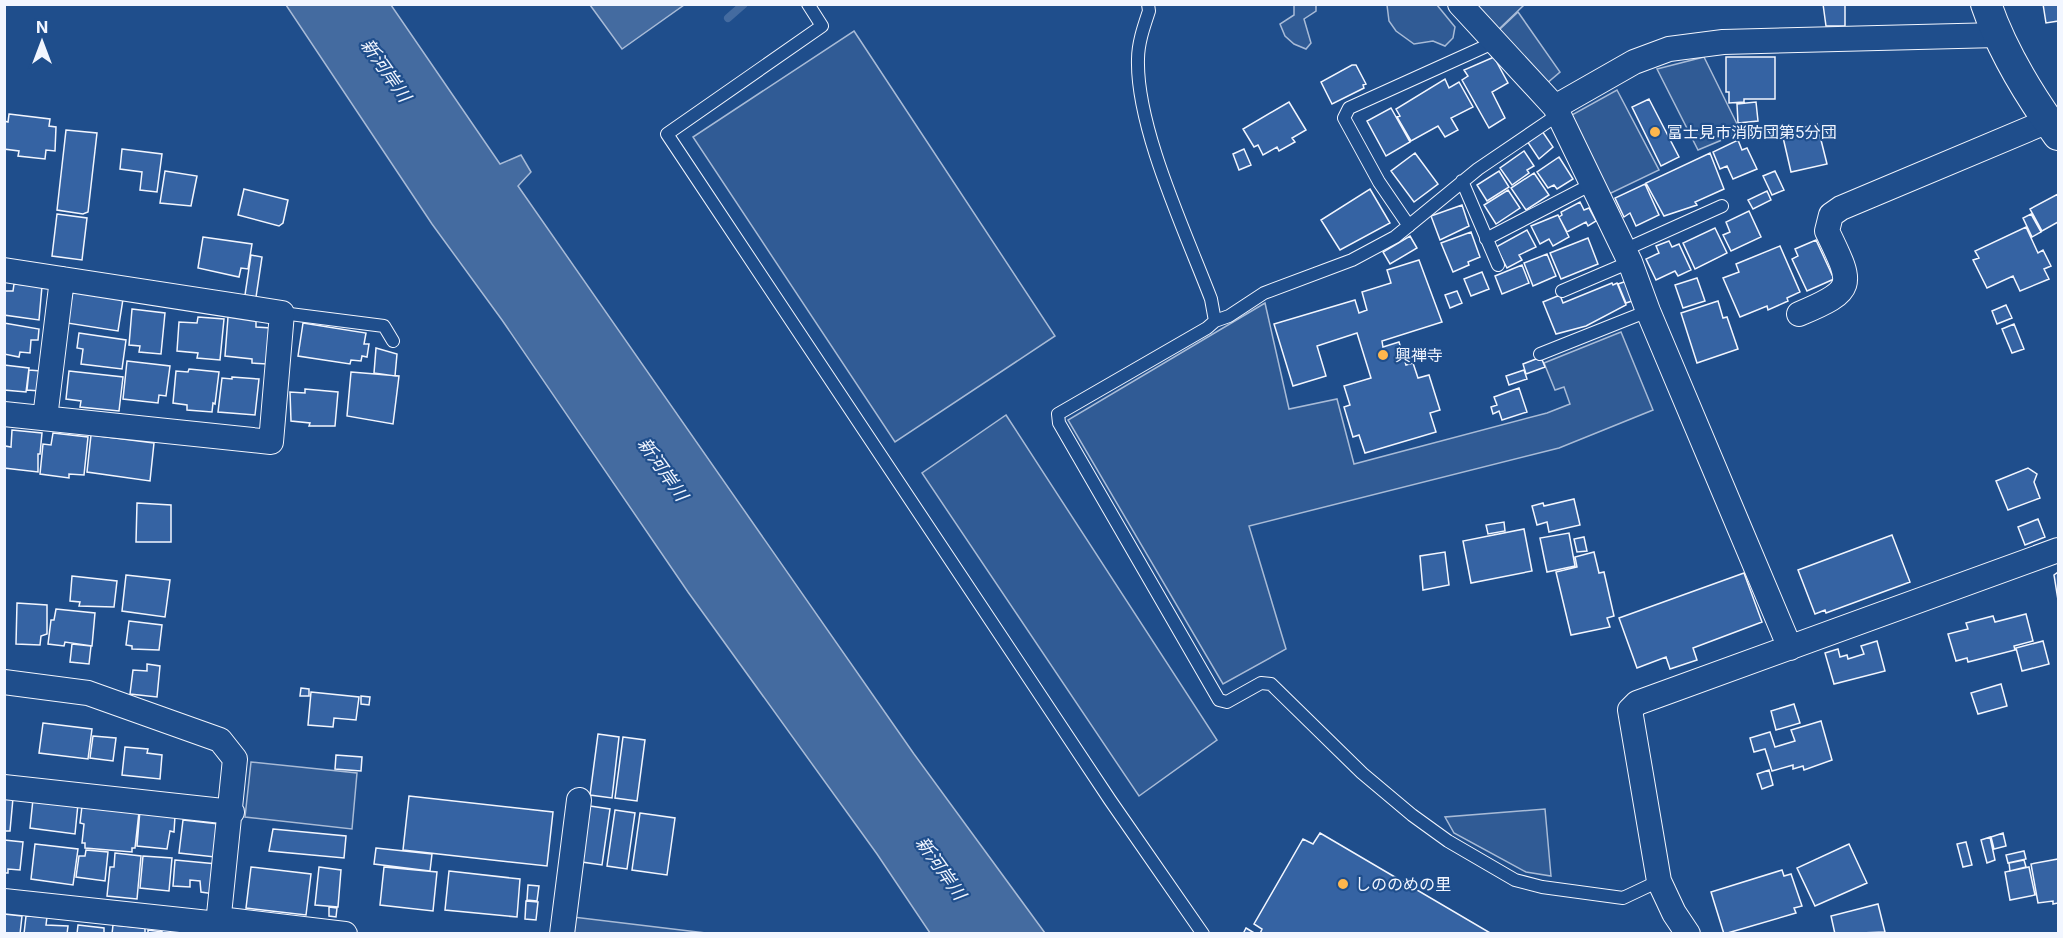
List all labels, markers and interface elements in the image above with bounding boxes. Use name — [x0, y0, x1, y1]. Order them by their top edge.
north arrow — [12, 12, 72, 72]
text: N — [36, 17, 48, 37]
water label: 新河岸川 — [357, 34, 416, 107]
place label: 富士見市消防団第5分団 — [1667, 122, 1837, 142]
marker: 富士見市消防団第5分団 — [1648, 125, 1662, 139]
place label: 興禅寺 — [1395, 345, 1443, 365]
marker: 興禅寺 — [1376, 348, 1390, 362]
water label: 新河岸川 — [634, 433, 693, 506]
water label: 新河岸川 — [912, 832, 971, 905]
place label: しののめの里 — [1355, 874, 1451, 894]
marker: しののめの里 — [1336, 877, 1350, 891]

